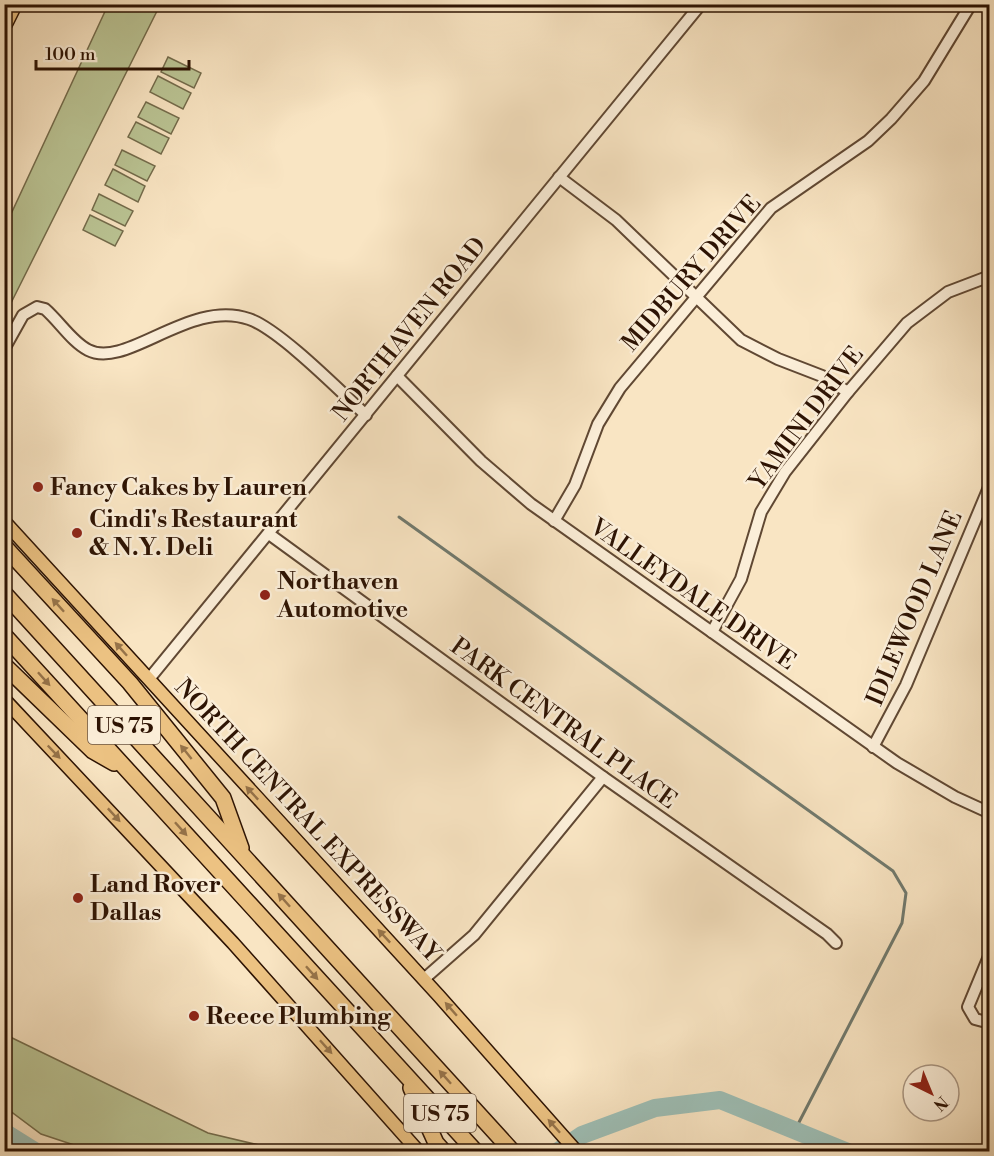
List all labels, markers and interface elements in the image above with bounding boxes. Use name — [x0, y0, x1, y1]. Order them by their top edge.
scale bar — [36, 33, 189, 71]
text: 100 m — [45, 43, 96, 66]
street label: MIDBURY DRIVE — [616, 189, 768, 358]
street label: NORTHAVEN ROAD — [326, 231, 493, 428]
street label: YAMINI DRIVE — [742, 341, 871, 498]
place label: Fancy Cakes by Lauren — [50, 473, 307, 503]
marker: Fancy Cakes by Lauren — [31, 480, 45, 494]
place label: Cindi's Restaurant & N.Y. Deli — [89, 505, 298, 563]
street label: IDLEWOOD LANE — [860, 506, 970, 710]
street label: VALLEYDALE DRIVE — [583, 512, 801, 677]
marker: Cindi's Restaurant & N.Y. Deli — [70, 526, 84, 540]
place label: Northaven Automotive — [276, 567, 408, 625]
marker: Northaven Automotive — [258, 588, 272, 602]
one-way arrow — [52, 598, 66, 612]
street label: PARK CENTRAL PLACE — [444, 632, 682, 816]
one-way arrow — [114, 641, 128, 656]
one-way arrow — [37, 671, 51, 686]
street label: NORTH CENTRAL EXPRESSWAY — [168, 673, 447, 969]
road number: US 75 — [88, 706, 160, 744]
one-way arrow — [47, 744, 61, 758]
one-way arrow — [180, 745, 193, 760]
one-way arrow — [245, 785, 259, 800]
one-way arrow — [107, 807, 121, 822]
one-way arrow — [174, 822, 188, 837]
place label: Land Rover Dallas — [90, 870, 221, 928]
marker: Land Rover Dallas — [71, 891, 85, 905]
one-way arrow — [278, 893, 291, 908]
one-way arrow — [378, 929, 391, 944]
one-way arrow — [305, 966, 319, 981]
place label: Reece Plumbing — [206, 1002, 392, 1032]
one-way arrow — [445, 1002, 458, 1017]
marker: Reece Plumbing — [187, 1009, 201, 1023]
one-way arrow — [319, 1039, 332, 1054]
north arrow — [901, 1063, 961, 1123]
one-way arrow — [439, 1070, 452, 1085]
text: N — [929, 1092, 952, 1115]
road number: US 75 — [404, 1094, 476, 1132]
one-way arrow — [548, 1119, 561, 1134]

